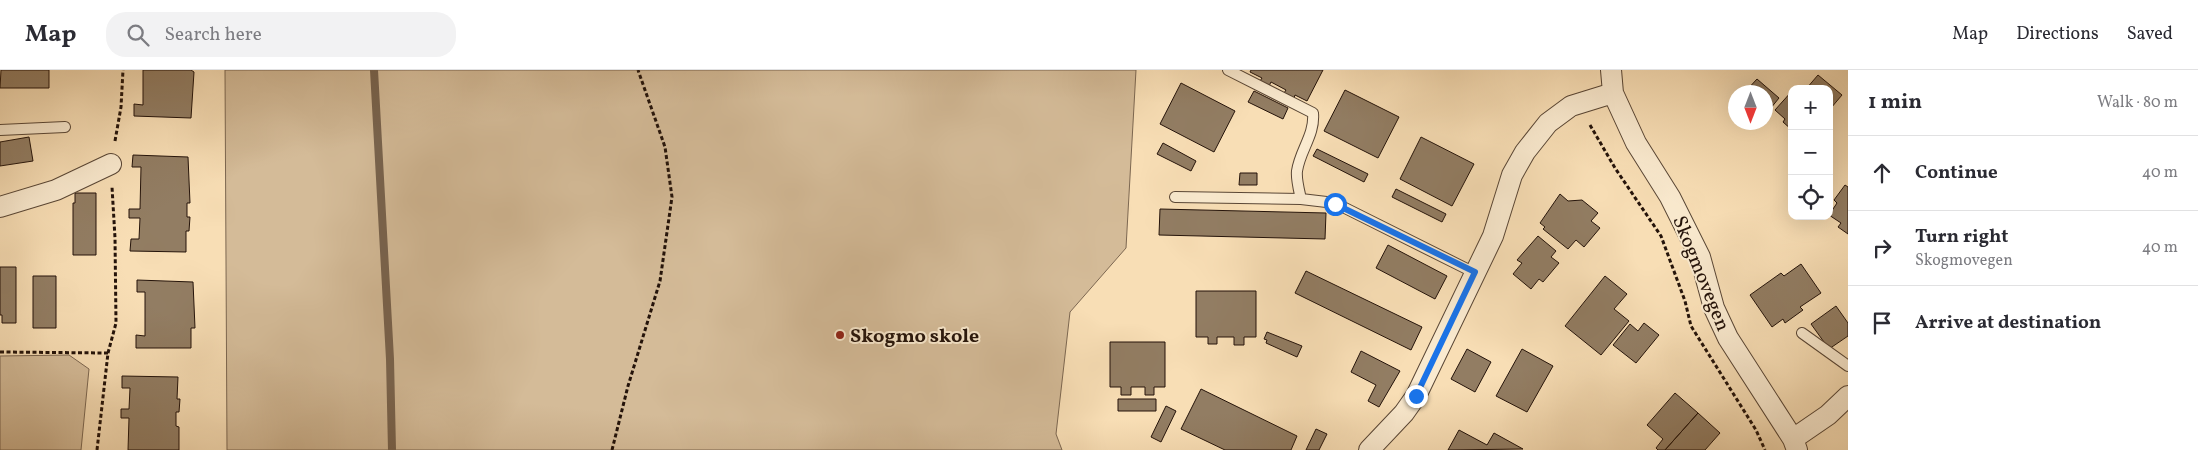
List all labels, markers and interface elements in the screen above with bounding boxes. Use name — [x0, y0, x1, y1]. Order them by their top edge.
search box — [106, 12, 456, 57]
text: Map — [25, 18, 76, 52]
icon: search — [124, 21, 152, 49]
text: Search here — [164, 22, 262, 48]
text: Map — [1952, 22, 1988, 47]
text: Directions — [2016, 22, 2099, 47]
text: Saved — [2127, 22, 2173, 47]
north arrow — [1728, 85, 1773, 130]
map controls — [1788, 85, 1833, 220]
button: + — [1788, 85, 1833, 130]
text: 1 min — [1868, 88, 1922, 117]
text: Walk · 80 m — [2097, 92, 2178, 114]
button: − — [1788, 130, 1833, 175]
icon: ahead — [1868, 159, 1896, 187]
text: Continue — [1915, 160, 1998, 186]
text: 40 m — [2142, 162, 2178, 184]
button: locate — [1788, 175, 1833, 220]
route start — [1324, 193, 1347, 216]
street label: Skogmovegen — [1664, 212, 1736, 336]
text: Turn right — [1915, 224, 2008, 250]
icon: right — [1868, 234, 1896, 262]
text: 40 m — [2142, 237, 2178, 259]
text: Skogmovegen — [1915, 250, 2013, 272]
icon: arrive — [1868, 309, 1896, 337]
text: Arrive at destination — [1915, 310, 2101, 336]
place label: Skogmo skole — [850, 323, 979, 351]
marker: Skogmo skole — [834, 329, 846, 341]
route end — [1405, 385, 1428, 408]

